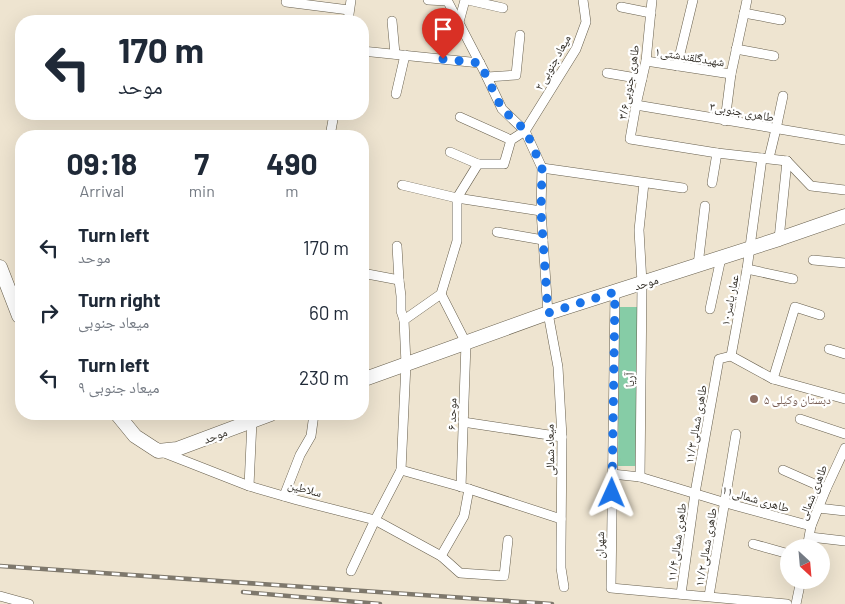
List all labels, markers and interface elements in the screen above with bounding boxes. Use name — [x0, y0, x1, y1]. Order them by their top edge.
pin — [422, 8, 464, 59]
icon: arrive — [429, 15, 457, 43]
text: 170 m — [118, 28, 204, 70]
street label: میعاد جنوبی ۲ — [531, 32, 574, 93]
icon: left — [35, 35, 100, 100]
street label: طاهری جنوبی۳/۶ — [615, 43, 643, 121]
street label: شهیدگلقندشتی۱ — [654, 44, 726, 70]
text: موحد — [118, 72, 163, 98]
street label: طاهری جنوبی۳ — [708, 98, 775, 125]
text: 09:18 — [67, 145, 137, 181]
text: 7 — [194, 145, 209, 181]
text: 490 — [266, 145, 317, 181]
text: Arrival — [80, 181, 124, 200]
text: min — [189, 181, 215, 200]
text: m — [285, 181, 299, 200]
text: Turn left — [78, 223, 149, 246]
icon: left — [35, 234, 63, 262]
text: 170 m — [303, 236, 349, 259]
text: موحد — [78, 247, 111, 266]
street label: موحد — [632, 272, 660, 292]
street label: عمار یاسر۱۰ — [717, 273, 742, 327]
text: Turn right — [78, 288, 160, 311]
icon: right — [35, 299, 63, 327]
text: 60 m — [309, 301, 349, 324]
text: میعاد جنوبی — [78, 312, 149, 331]
text: Turn left — [78, 353, 149, 376]
icon: left — [35, 364, 63, 392]
text: 230 m — [299, 366, 349, 389]
street label: آریا — [622, 372, 637, 387]
text: میعاد جنوبی ۹ — [78, 377, 160, 396]
street label: طاهری شمالی۱۱/۳ — [681, 384, 710, 464]
place label: دبستان وکیلی ۵ — [764, 392, 831, 407]
marker: دبستان وکیلی ۵ — [748, 393, 760, 405]
street label: موحد ۶ — [443, 398, 459, 430]
street label: موحد — [201, 424, 229, 446]
street label: میعاد شمالی — [542, 424, 558, 476]
street label: طاهری شمالی — [795, 462, 830, 522]
position arrow — [585, 466, 637, 518]
street label: سلاطین — [286, 477, 324, 500]
street label: طاهری شمالی۱۱ — [721, 482, 791, 515]
street label: طاهری شمالی۱۱/۴ — [664, 502, 689, 582]
street label: طاهری شمالی۱۱/۲ — [691, 507, 720, 587]
street label: شهران — [592, 531, 607, 559]
north arrow — [780, 539, 830, 589]
map controls — [780, 539, 830, 589]

